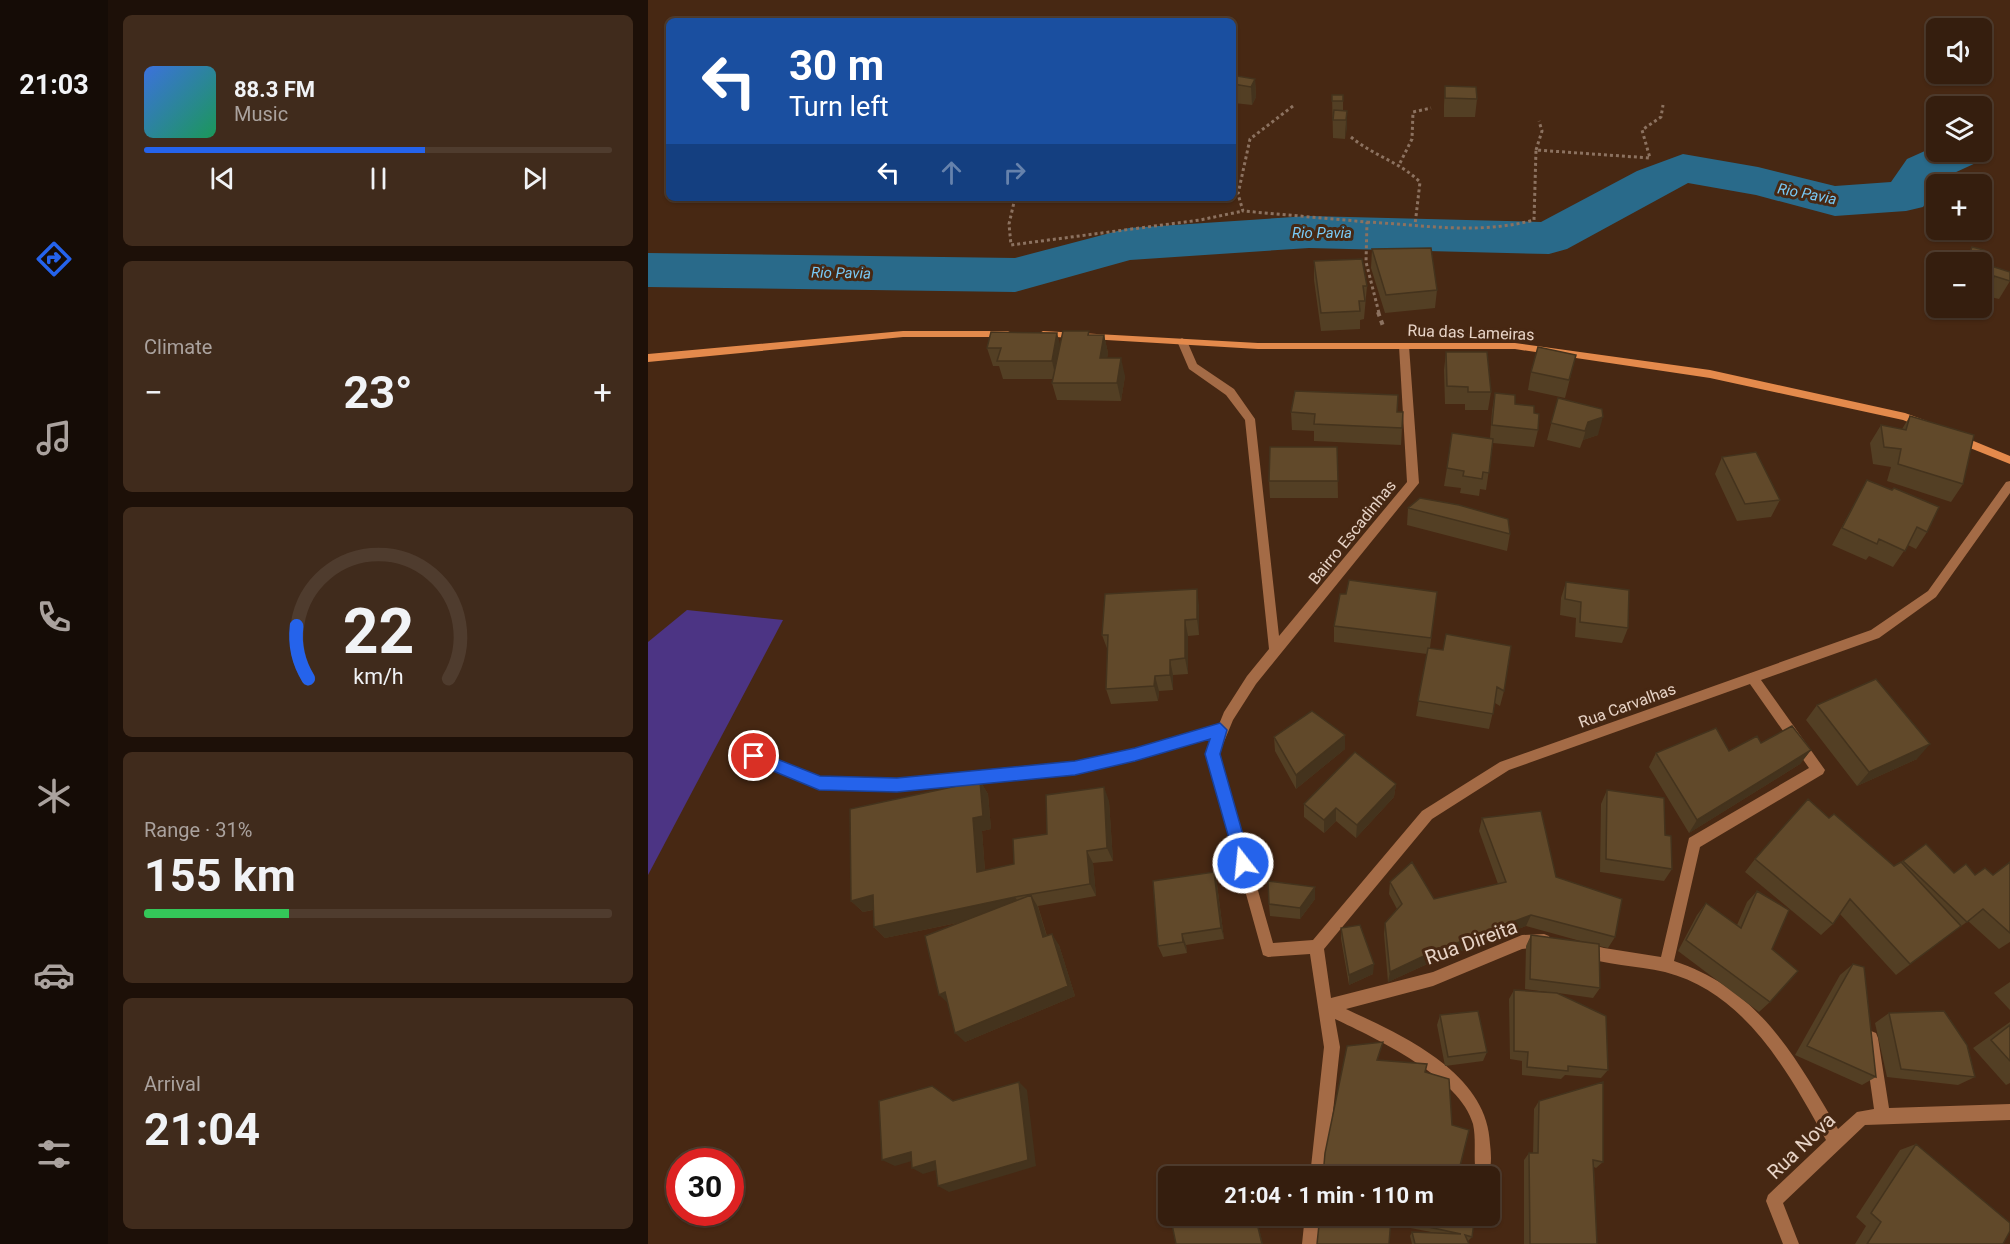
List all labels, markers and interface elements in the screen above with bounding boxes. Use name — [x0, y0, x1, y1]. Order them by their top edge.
map controls — [1926, 18, 1992, 318]
button: sound — [1926, 18, 1992, 84]
text: 30 m — [789, 41, 884, 90]
icon: left — [690, 42, 768, 120]
text: 21:03 — [19, 69, 89, 101]
text: 88.3 FM — [234, 77, 315, 102]
text: Turn left — [789, 91, 889, 123]
button: layers — [1926, 96, 1992, 162]
text: Music — [234, 102, 288, 126]
icon: left — [872, 156, 905, 189]
icon: ahead — [935, 156, 968, 189]
icon: right — [998, 156, 1031, 189]
icon: previous — [206, 162, 239, 195]
icon: pause — [362, 162, 395, 195]
icon: next — [518, 162, 551, 195]
button: + — [1926, 174, 1992, 240]
water label: Rio Pavia — [1776, 179, 1838, 209]
water label: Rio Pavia — [1292, 224, 1352, 242]
icon: directions — [33, 238, 75, 280]
button: − — [1926, 252, 1992, 318]
water label: Rio Pavia — [811, 263, 871, 283]
street label: Rua das Lameiras — [1407, 321, 1535, 344]
text: Climate — [144, 335, 212, 359]
text: 23° — [343, 366, 413, 419]
text: − — [144, 373, 163, 412]
text: + — [593, 373, 612, 412]
icon: music — [33, 417, 75, 459]
street label: Bairro Escadinhas — [1305, 476, 1400, 588]
text: 22 — [342, 595, 414, 668]
icon: phone — [33, 596, 75, 638]
text: km/h — [353, 664, 403, 689]
street label: Rua Carvalhas — [1576, 679, 1678, 732]
pin — [728, 730, 779, 781]
icon: arrive — [737, 739, 770, 772]
icon: climate — [33, 775, 75, 817]
text: Range · 31% — [144, 818, 252, 842]
position arrow — [1211, 831, 1275, 895]
text: 155 km — [144, 849, 296, 902]
street label: Rua Direita — [1421, 914, 1521, 970]
icon: car — [33, 954, 75, 996]
text: Arrival — [144, 1072, 201, 1096]
text: 21:04 — [144, 1103, 260, 1156]
street label: Rua Nova — [1762, 1108, 1840, 1184]
icon: filters — [33, 1133, 75, 1175]
speed limit sign: 30 — [666, 1148, 744, 1226]
text: 21:04 · 1 min · 110 m — [1224, 1183, 1434, 1208]

